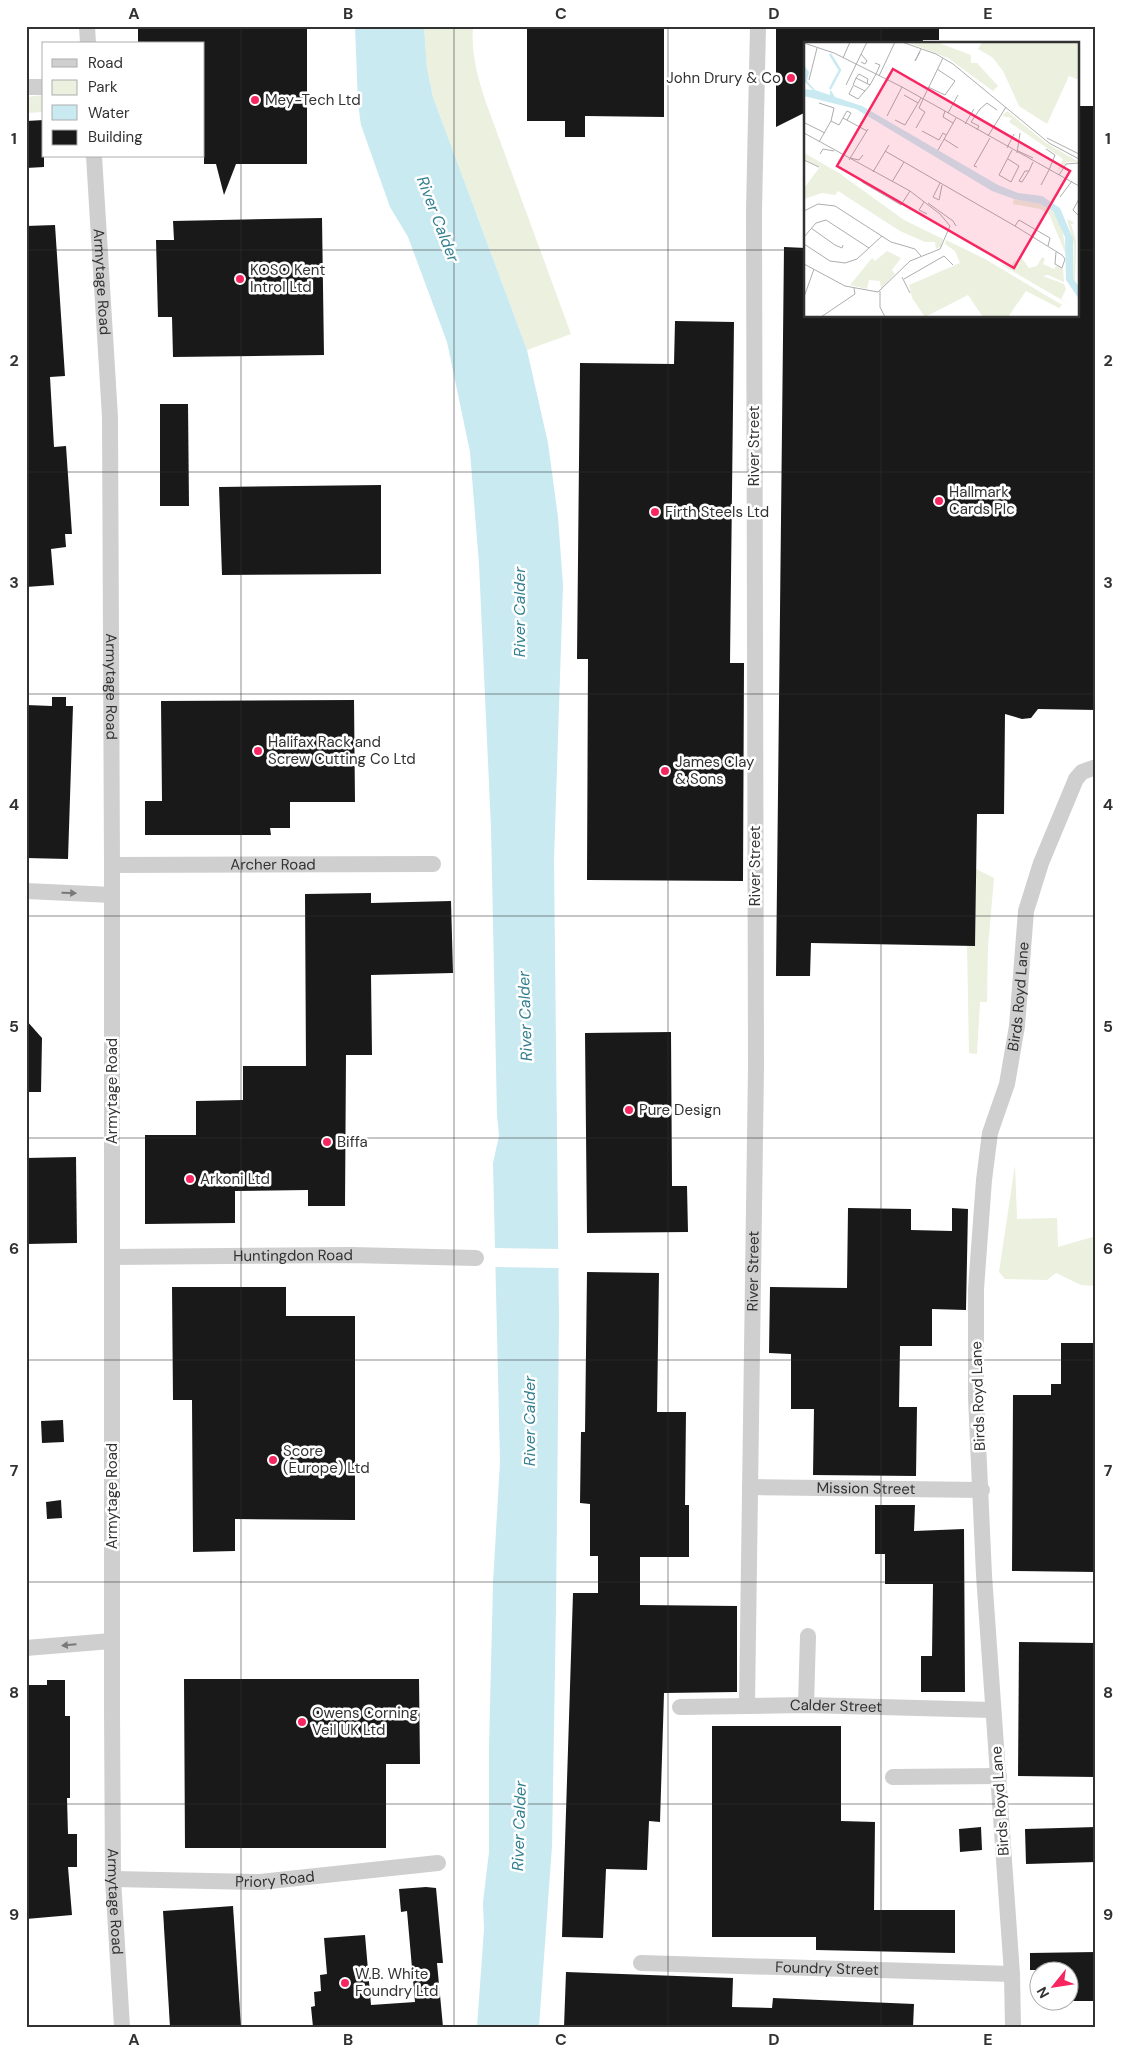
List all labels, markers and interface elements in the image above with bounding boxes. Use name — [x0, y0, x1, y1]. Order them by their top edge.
text: A — [128, 3, 140, 24]
text: B — [343, 3, 353, 24]
text: C — [555, 3, 567, 24]
text: D — [768, 3, 780, 24]
text: E — [983, 3, 993, 24]
legend — [42, 42, 205, 158]
inset map — [804, 42, 1080, 318]
text: Road — [88, 53, 123, 73]
place label: John Drury & Co — [666, 68, 781, 88]
marker: John Drury & Co — [785, 72, 797, 84]
text: Park — [88, 77, 118, 97]
place label: Mey-Tech Ltd — [265, 90, 361, 110]
marker: Mey-Tech Ltd — [249, 94, 261, 106]
text: Water — [88, 103, 130, 123]
text: Building — [88, 127, 143, 147]
text: 1 — [11, 128, 17, 149]
text: 1 — [1105, 128, 1111, 149]
water label: River Calder — [412, 173, 464, 266]
street label: Armytage Road — [88, 228, 115, 336]
place label: KOSO Kent Introl Ltd — [250, 260, 325, 297]
marker: KOSO Kent Introl Ltd — [234, 273, 246, 285]
text: 2 — [9, 350, 19, 371]
text: 2 — [1103, 350, 1113, 371]
street label: River Street — [744, 406, 764, 486]
place label: Hallmark Cards Plc — [949, 482, 1015, 519]
marker: Hallmark Cards Plc — [933, 495, 945, 507]
place label: Firth Steels Ltd — [665, 502, 769, 522]
marker: Firth Steels Ltd — [649, 506, 661, 518]
water label: River Calder — [509, 566, 530, 657]
text: 3 — [9, 572, 19, 593]
text: 3 — [1103, 572, 1113, 593]
street label: Armytage Road — [101, 633, 121, 740]
place label: Halifax Rack and Screw Cutting Co Ltd — [268, 732, 416, 769]
marker: Halifax Rack and Screw Cutting Co Ltd — [252, 745, 264, 757]
place label: James Clay & Sons — [675, 752, 755, 789]
marker: James Clay & Sons — [659, 765, 671, 777]
text: 4 — [9, 794, 19, 815]
text: 4 — [1103, 794, 1113, 815]
street label: River Street — [745, 826, 765, 906]
street label: Archer Road — [230, 854, 316, 875]
one-way arrow — [61, 889, 77, 897]
street label: Birds Royd Lane — [1003, 941, 1034, 1053]
water label: River Calder — [513, 969, 537, 1061]
text: 5 — [9, 1016, 19, 1037]
text: 5 — [1103, 1016, 1113, 1037]
street label: Armytage Road — [102, 1038, 122, 1144]
place label: Pure Design — [639, 1100, 721, 1120]
marker: Pure Design — [623, 1104, 635, 1116]
place label: Biffa — [337, 1132, 368, 1152]
marker: Biffa — [321, 1136, 333, 1148]
place label: Arkoni Ltd — [200, 1169, 270, 1189]
marker: Arkoni Ltd — [184, 1173, 196, 1185]
street label: River Street — [743, 1230, 764, 1312]
text: 6 — [9, 1238, 19, 1259]
text: 6 — [1103, 1238, 1113, 1259]
street label: Huntingdon Road — [233, 1245, 353, 1266]
street label: Birds Royd Lane — [966, 1341, 990, 1451]
water label: River Calder — [519, 1375, 540, 1466]
place label: Score (Europe) Ltd — [283, 1441, 370, 1478]
street label: Armytage Road — [102, 1443, 122, 1549]
marker: Score (Europe) Ltd — [267, 1454, 279, 1466]
text: 7 — [10, 1460, 19, 1481]
text: 7 — [1104, 1460, 1113, 1481]
street label: Mission Street — [816, 1478, 916, 1499]
one-way arrow — [60, 1641, 76, 1649]
text: 8 — [9, 1682, 19, 1703]
text: 8 — [1103, 1682, 1113, 1703]
street label: Calder Street — [790, 1695, 883, 1717]
place label: Owens Corning Veil UK Ltd — [312, 1703, 418, 1740]
marker: Owens Corning Veil UK Ltd — [296, 1716, 308, 1728]
street label: Birds Royd Lane — [986, 1746, 1014, 1856]
water label: River Calder — [507, 1779, 531, 1871]
street label: Armytage Road — [103, 1848, 128, 1955]
street label: Priory Road — [235, 1866, 316, 1892]
text: 9 — [9, 1904, 19, 1925]
text: 9 — [1103, 1904, 1113, 1925]
street label: Foundry Street — [775, 1957, 879, 1980]
north arrow — [1030, 1960, 1080, 2010]
place label: W.B. White Foundry Ltd — [355, 1964, 438, 2001]
marker: W.B. White Foundry Ltd — [339, 1977, 351, 1989]
text: N — [1032, 1984, 1053, 2001]
text: A — [128, 2029, 140, 2050]
text: B — [343, 2029, 353, 2050]
text: C — [555, 2029, 567, 2050]
text: D — [768, 2029, 780, 2050]
text: E — [983, 2029, 993, 2050]

